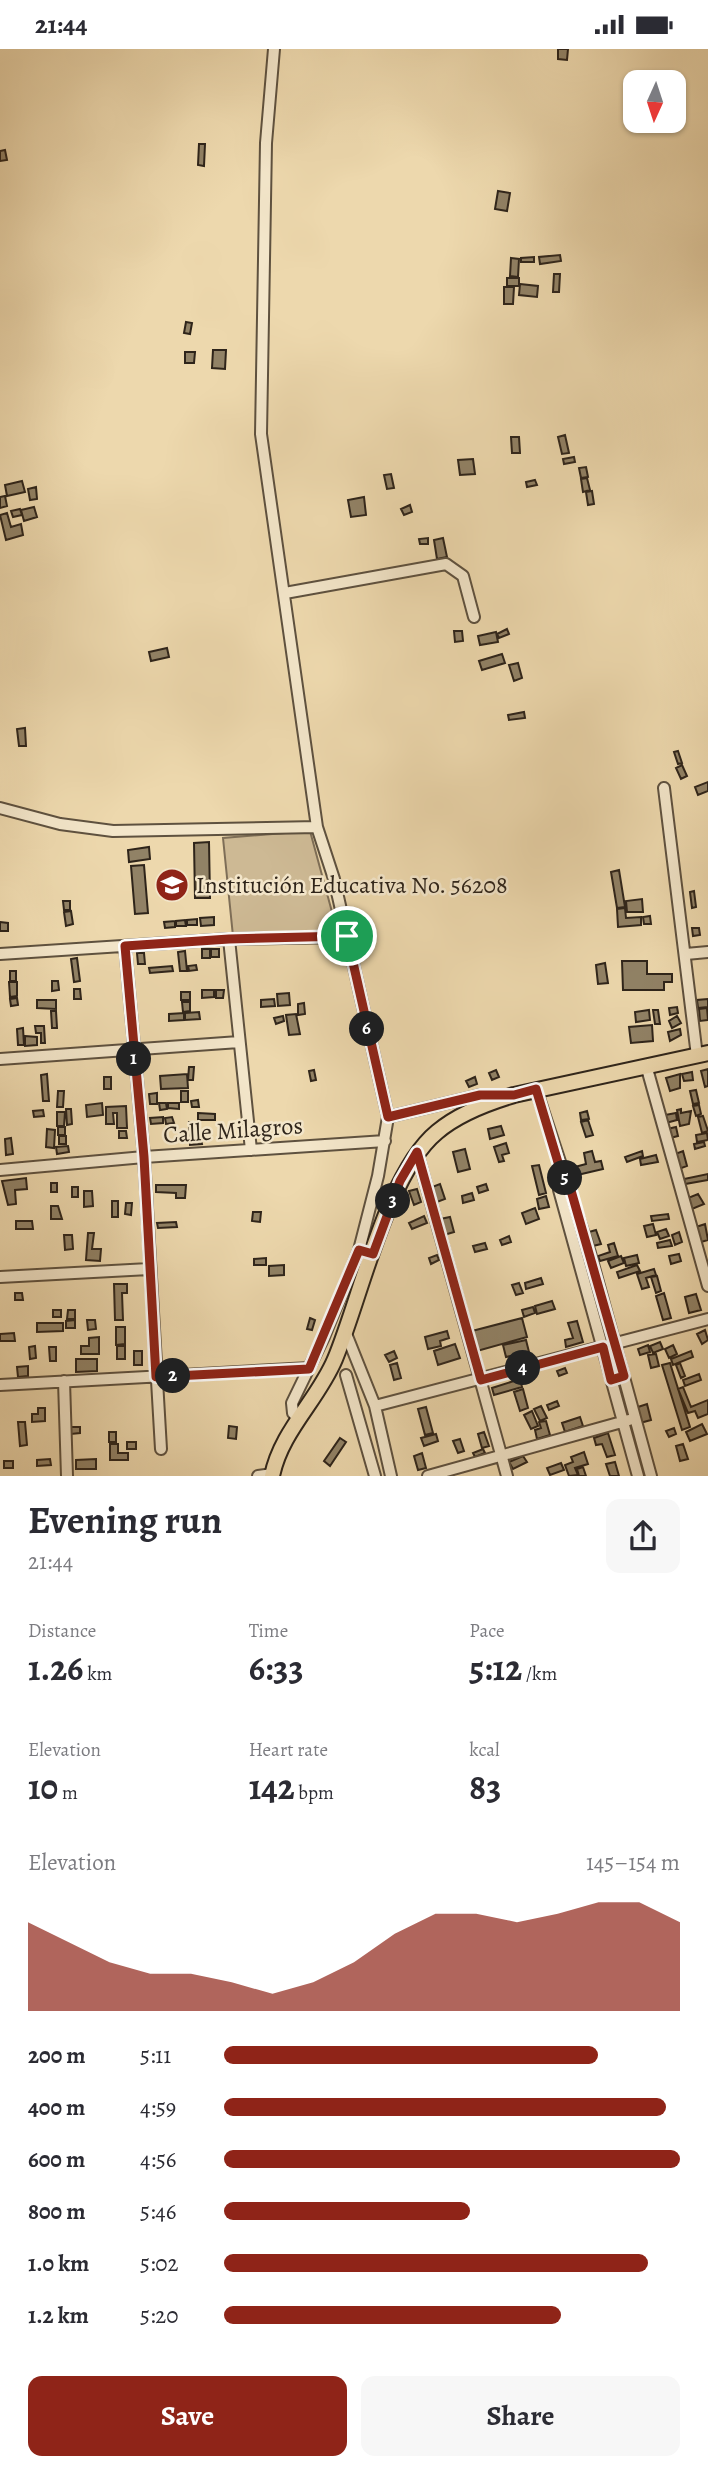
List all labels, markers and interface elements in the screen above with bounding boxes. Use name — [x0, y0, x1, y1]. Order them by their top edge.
text: 21:44 — [35, 7, 88, 42]
north arrow — [623, 70, 686, 133]
map controls — [623, 70, 686, 133]
school or university icon: Institución Educativa No. 56208 — [153, 866, 191, 904]
place label: Institución Educativa No. 56208 — [196, 869, 508, 901]
pin — [317, 906, 377, 966]
icon: arrive — [328, 917, 366, 955]
pin: 6 — [350, 1011, 384, 1047]
text: 6 — [362, 1015, 371, 1041]
pin: 1 — [116, 1041, 152, 1077]
text: 1 — [130, 1045, 137, 1071]
street label: Calle Milagros — [162, 1109, 304, 1151]
pin: 5 — [548, 1161, 582, 1195]
text: 5 — [560, 1164, 569, 1190]
pin: 3 — [376, 1183, 410, 1219]
text: 3 — [388, 1187, 397, 1213]
pin: 4 — [505, 1351, 540, 1385]
text: 4 — [518, 1354, 527, 1380]
pin: 2 — [156, 1359, 190, 1393]
text: 2 — [168, 1362, 177, 1388]
text: Evening run — [28, 1494, 222, 1546]
button: share — [606, 1499, 680, 1573]
text: 21:44 — [28, 1546, 73, 1577]
text: Distance — [28, 1618, 96, 1644]
text: Time — [249, 1618, 288, 1644]
text: Pace — [469, 1618, 505, 1644]
text: 1.26 — [28, 1644, 83, 1692]
text: 6:33 — [249, 1644, 303, 1692]
text: 5:12 — [469, 1644, 522, 1692]
text: km — [83, 1661, 112, 1687]
text: /km — [522, 1661, 557, 1687]
text: Elevation — [28, 1737, 101, 1763]
text: Heart rate — [249, 1737, 328, 1763]
text: kcal — [469, 1737, 500, 1763]
text: 10 — [28, 1763, 58, 1811]
text: 142 — [249, 1763, 295, 1811]
text: 83 — [469, 1763, 501, 1811]
text: m — [58, 1780, 78, 1806]
text: bpm — [295, 1780, 334, 1806]
text: Elevation — [28, 1847, 116, 1878]
text: 145–154 m — [586, 1847, 680, 1878]
text: 200 m — [28, 2040, 86, 2071]
text: 5:11 — [140, 2040, 171, 2071]
text: 400 m — [28, 2092, 85, 2123]
text: 4:59 — [140, 2092, 176, 2123]
text: 600 m — [28, 2144, 85, 2175]
text: 4:56 — [140, 2144, 176, 2175]
text: 800 m — [28, 2196, 85, 2227]
text: 5:46 — [140, 2196, 176, 2227]
text: 1.0 km — [28, 2248, 89, 2279]
text: 5:02 — [140, 2248, 179, 2279]
text: 1.2 km — [28, 2300, 89, 2331]
text: 5:20 — [140, 2300, 179, 2331]
button: Save — [28, 2376, 347, 2456]
button: Share — [361, 2376, 680, 2456]

